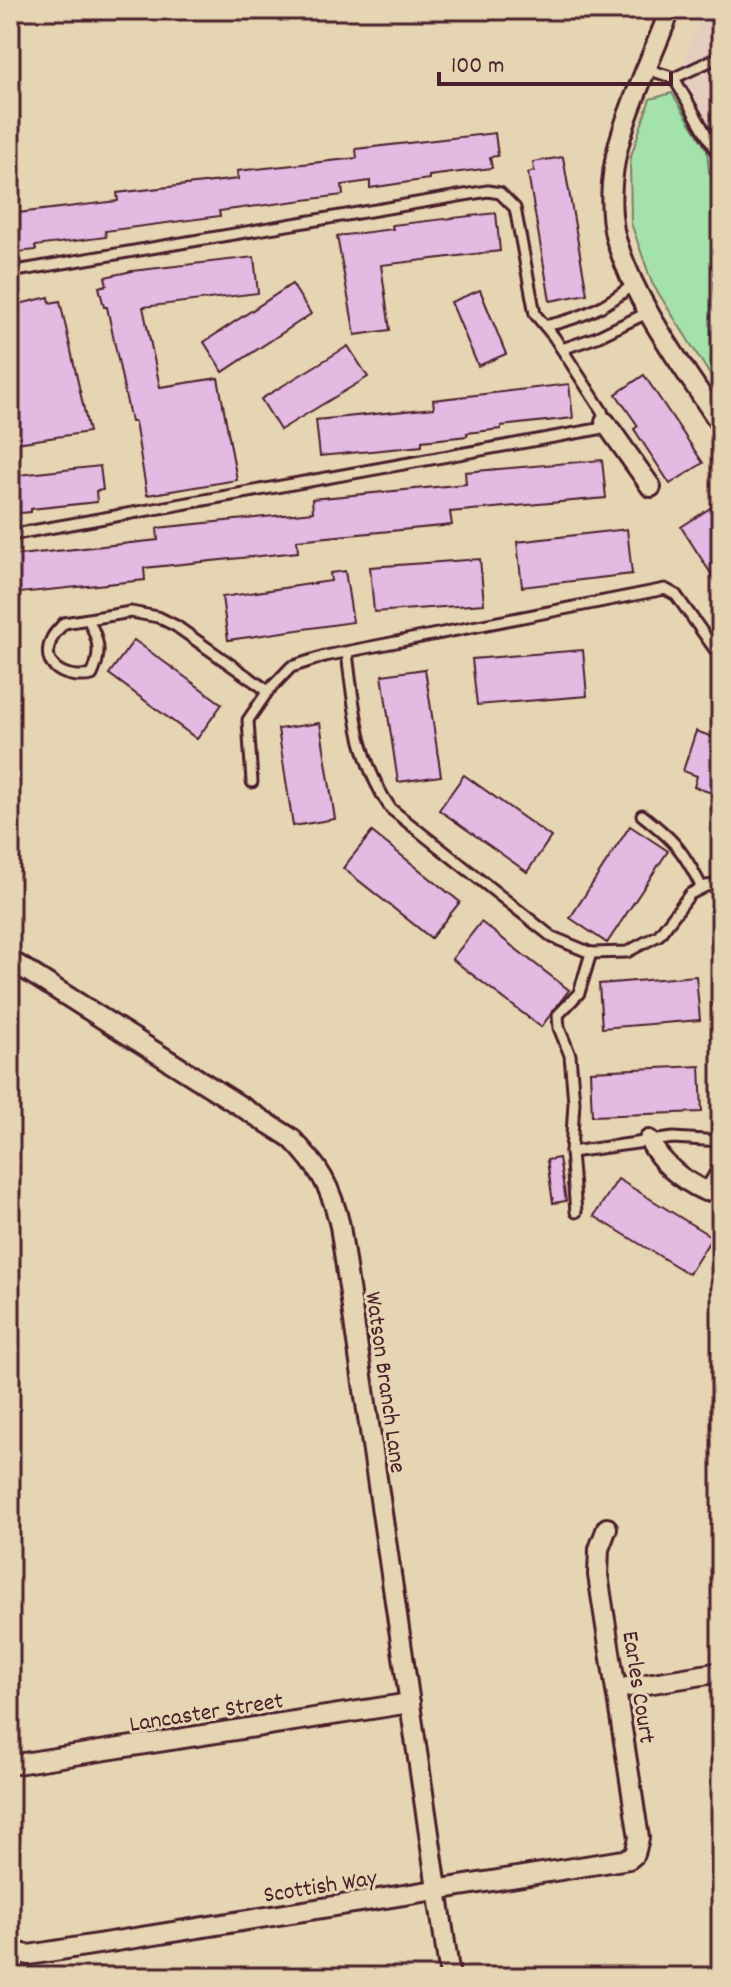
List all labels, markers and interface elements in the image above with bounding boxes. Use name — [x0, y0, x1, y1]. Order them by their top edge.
scale bar — [439, 36, 671, 86]
text: 100 m — [451, 50, 504, 84]
street label: Watson Branch Lane — [354, 1290, 414, 1475]
street label: Earles Court — [611, 1629, 663, 1746]
street label: Lancaster Street — [127, 1685, 286, 1743]
street label: Scottish Way — [261, 1862, 381, 1914]

